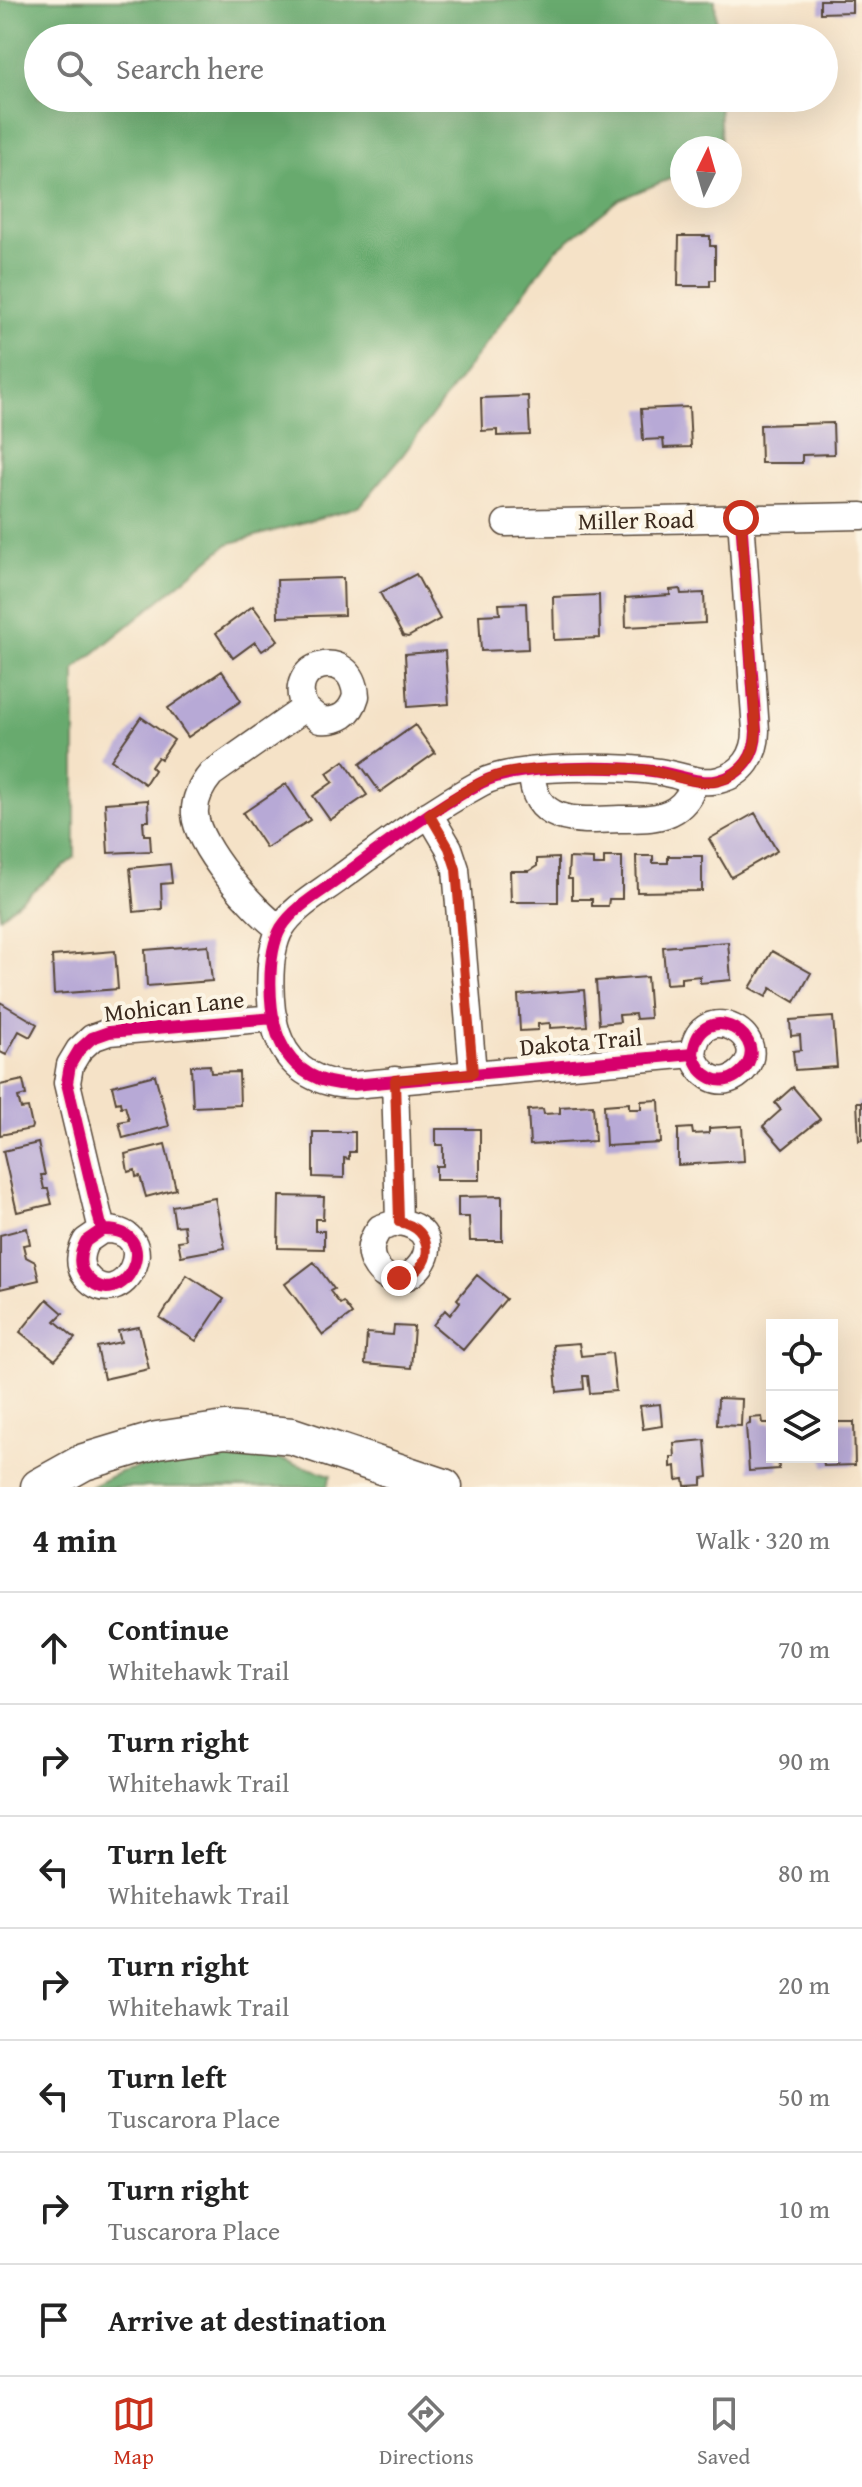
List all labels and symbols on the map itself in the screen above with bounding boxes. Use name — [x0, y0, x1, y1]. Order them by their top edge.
north arrow — [670, 136, 742, 208]
route start — [723, 500, 759, 536]
street label: Miller Road — [577, 501, 695, 539]
street label: Mohican Lane — [102, 981, 246, 1031]
street label: Dakota Trail — [518, 1019, 644, 1065]
route end — [381, 1260, 417, 1296]

